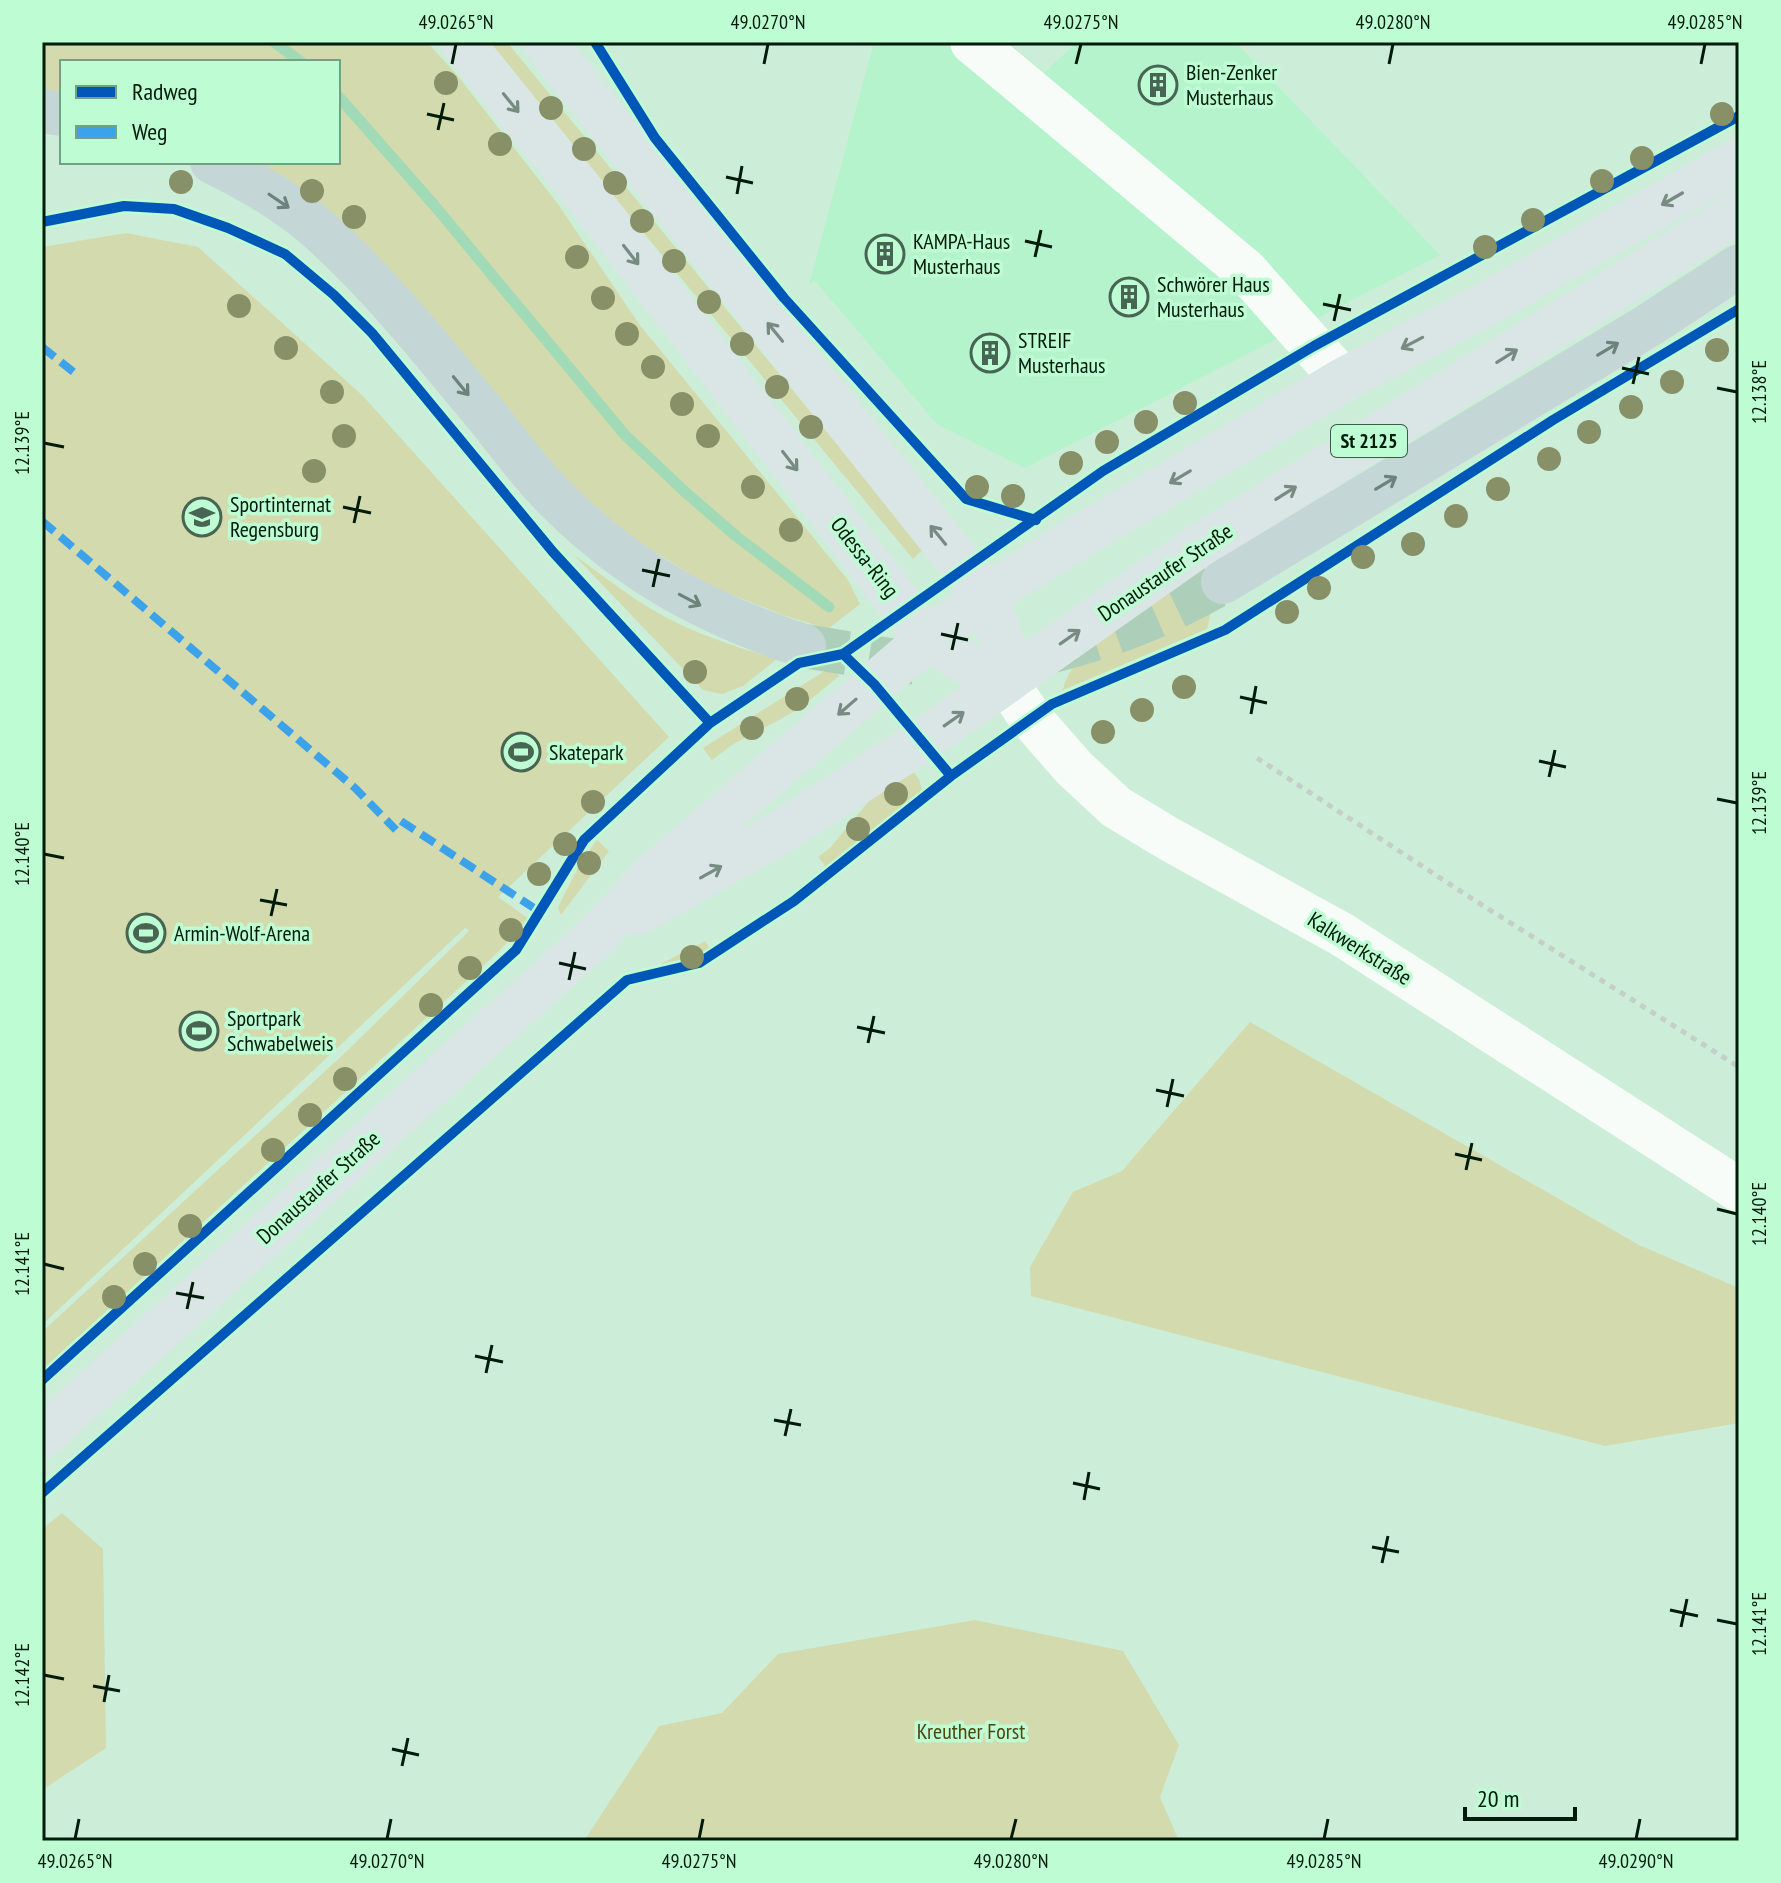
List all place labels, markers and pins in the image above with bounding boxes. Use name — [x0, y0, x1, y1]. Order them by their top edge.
place label: Bien-Zenker Musterhaus — [1186, 58, 1277, 111]
building icon: Bien-Zenker Musterhaus — [1137, 64, 1179, 106]
place label: KAMPA-Haus Musterhaus — [913, 227, 1010, 280]
building icon: KAMPA-Haus Musterhaus — [864, 233, 906, 275]
place label: Schwörer Haus Musterhaus — [1157, 270, 1270, 323]
building icon: Schwörer Haus Musterhaus — [1108, 276, 1150, 318]
place label: STREIF Musterhaus — [1018, 326, 1105, 379]
building icon: STREIF Musterhaus — [969, 332, 1011, 374]
place label: Sportinternat Regensburg — [230, 490, 331, 543]
school or university icon: Sportinternat Regensburg — [181, 496, 223, 538]
sports icon: Skatepark — [500, 731, 542, 773]
place label: Skatepark — [549, 738, 624, 766]
sports icon: Armin-Wolf-Arena — [125, 912, 167, 954]
place label: Armin-Wolf-Arena — [174, 919, 310, 947]
place label: Sportpark Schwabelweis — [227, 1004, 334, 1057]
sports icon: Sportpark Schwabelweis — [178, 1010, 220, 1052]

